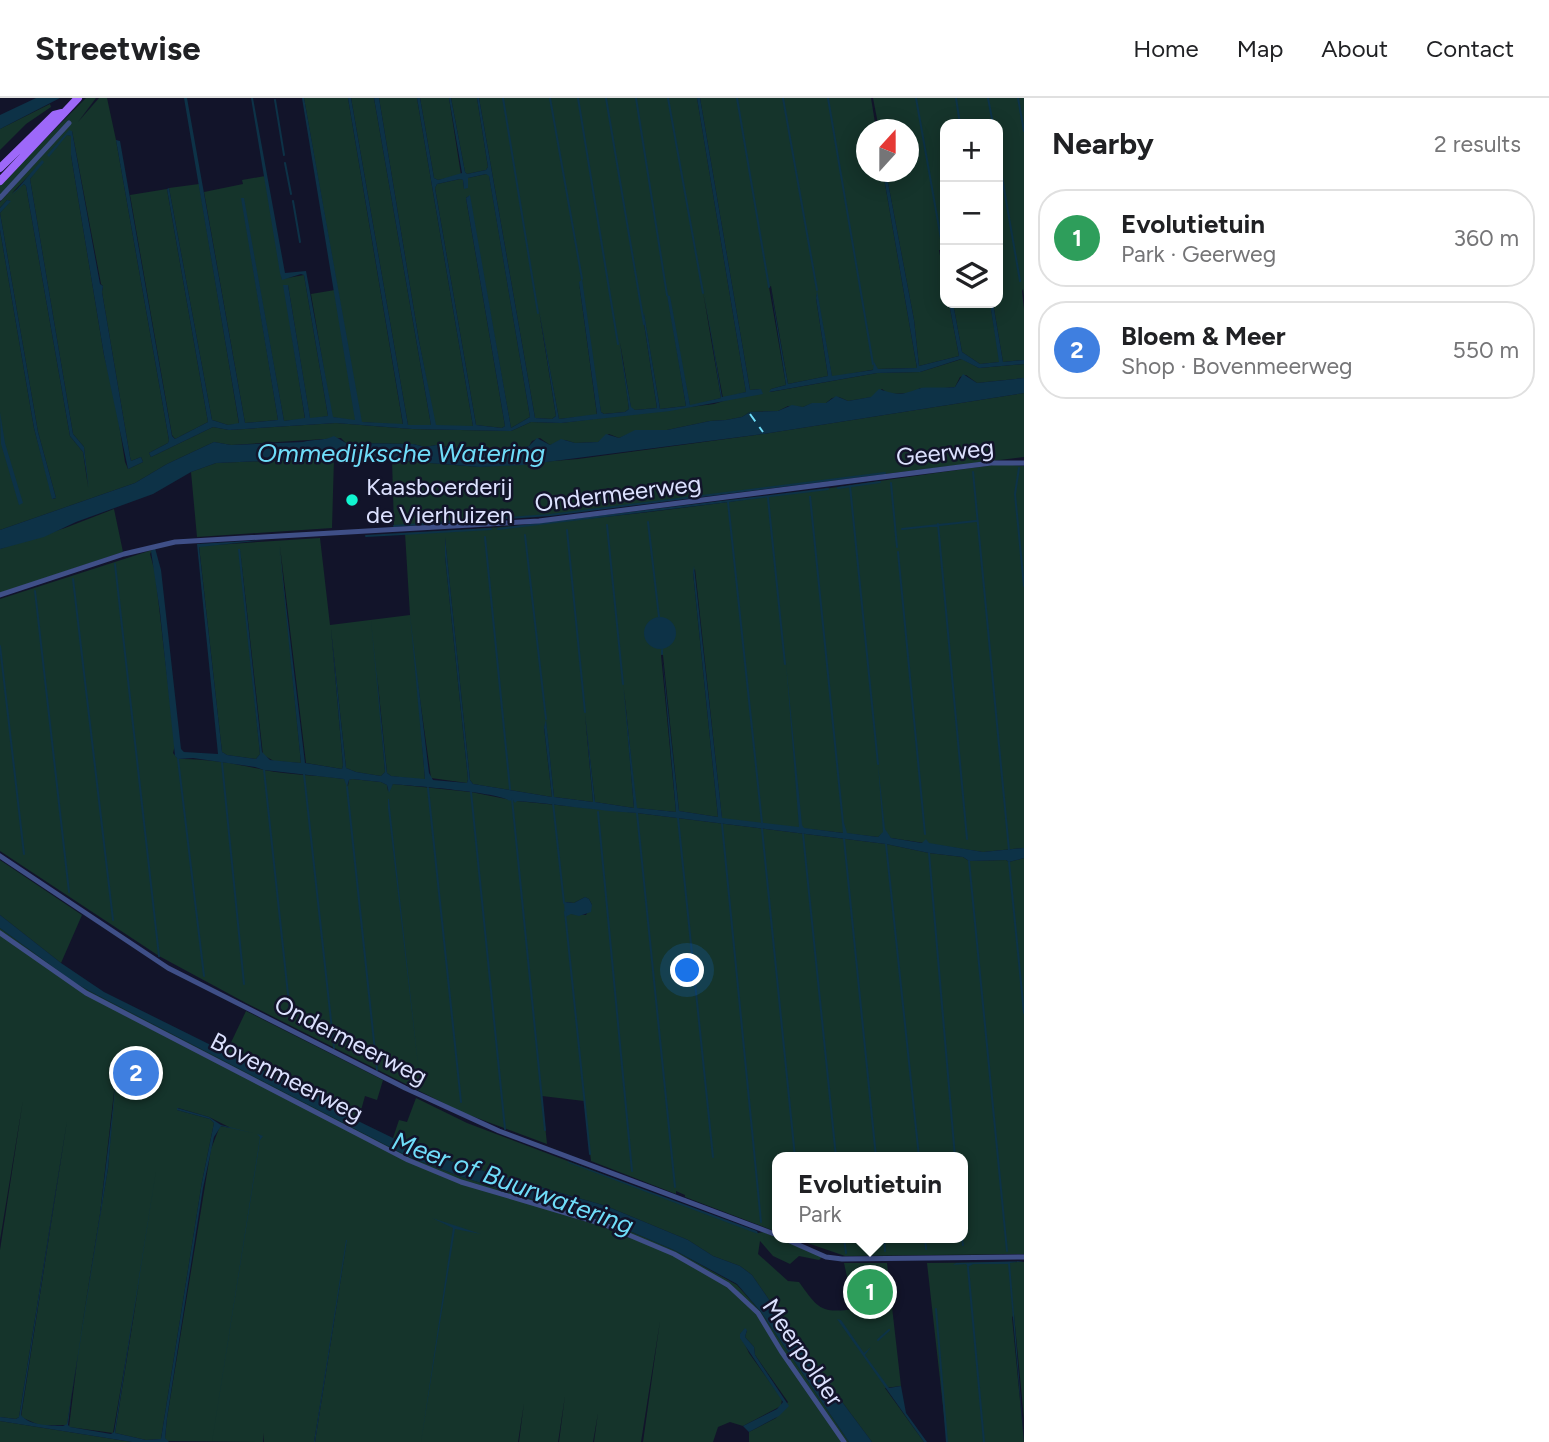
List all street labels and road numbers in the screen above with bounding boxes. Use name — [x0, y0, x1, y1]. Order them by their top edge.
street label: Geerweg — [895, 432, 995, 472]
street label: Ondermeerweg — [533, 468, 703, 518]
street label: Ondermeerweg — [270, 989, 432, 1091]
street label: Bovenmeerweg — [206, 1026, 368, 1128]
street label: Meerpolder — [757, 1293, 849, 1411]

